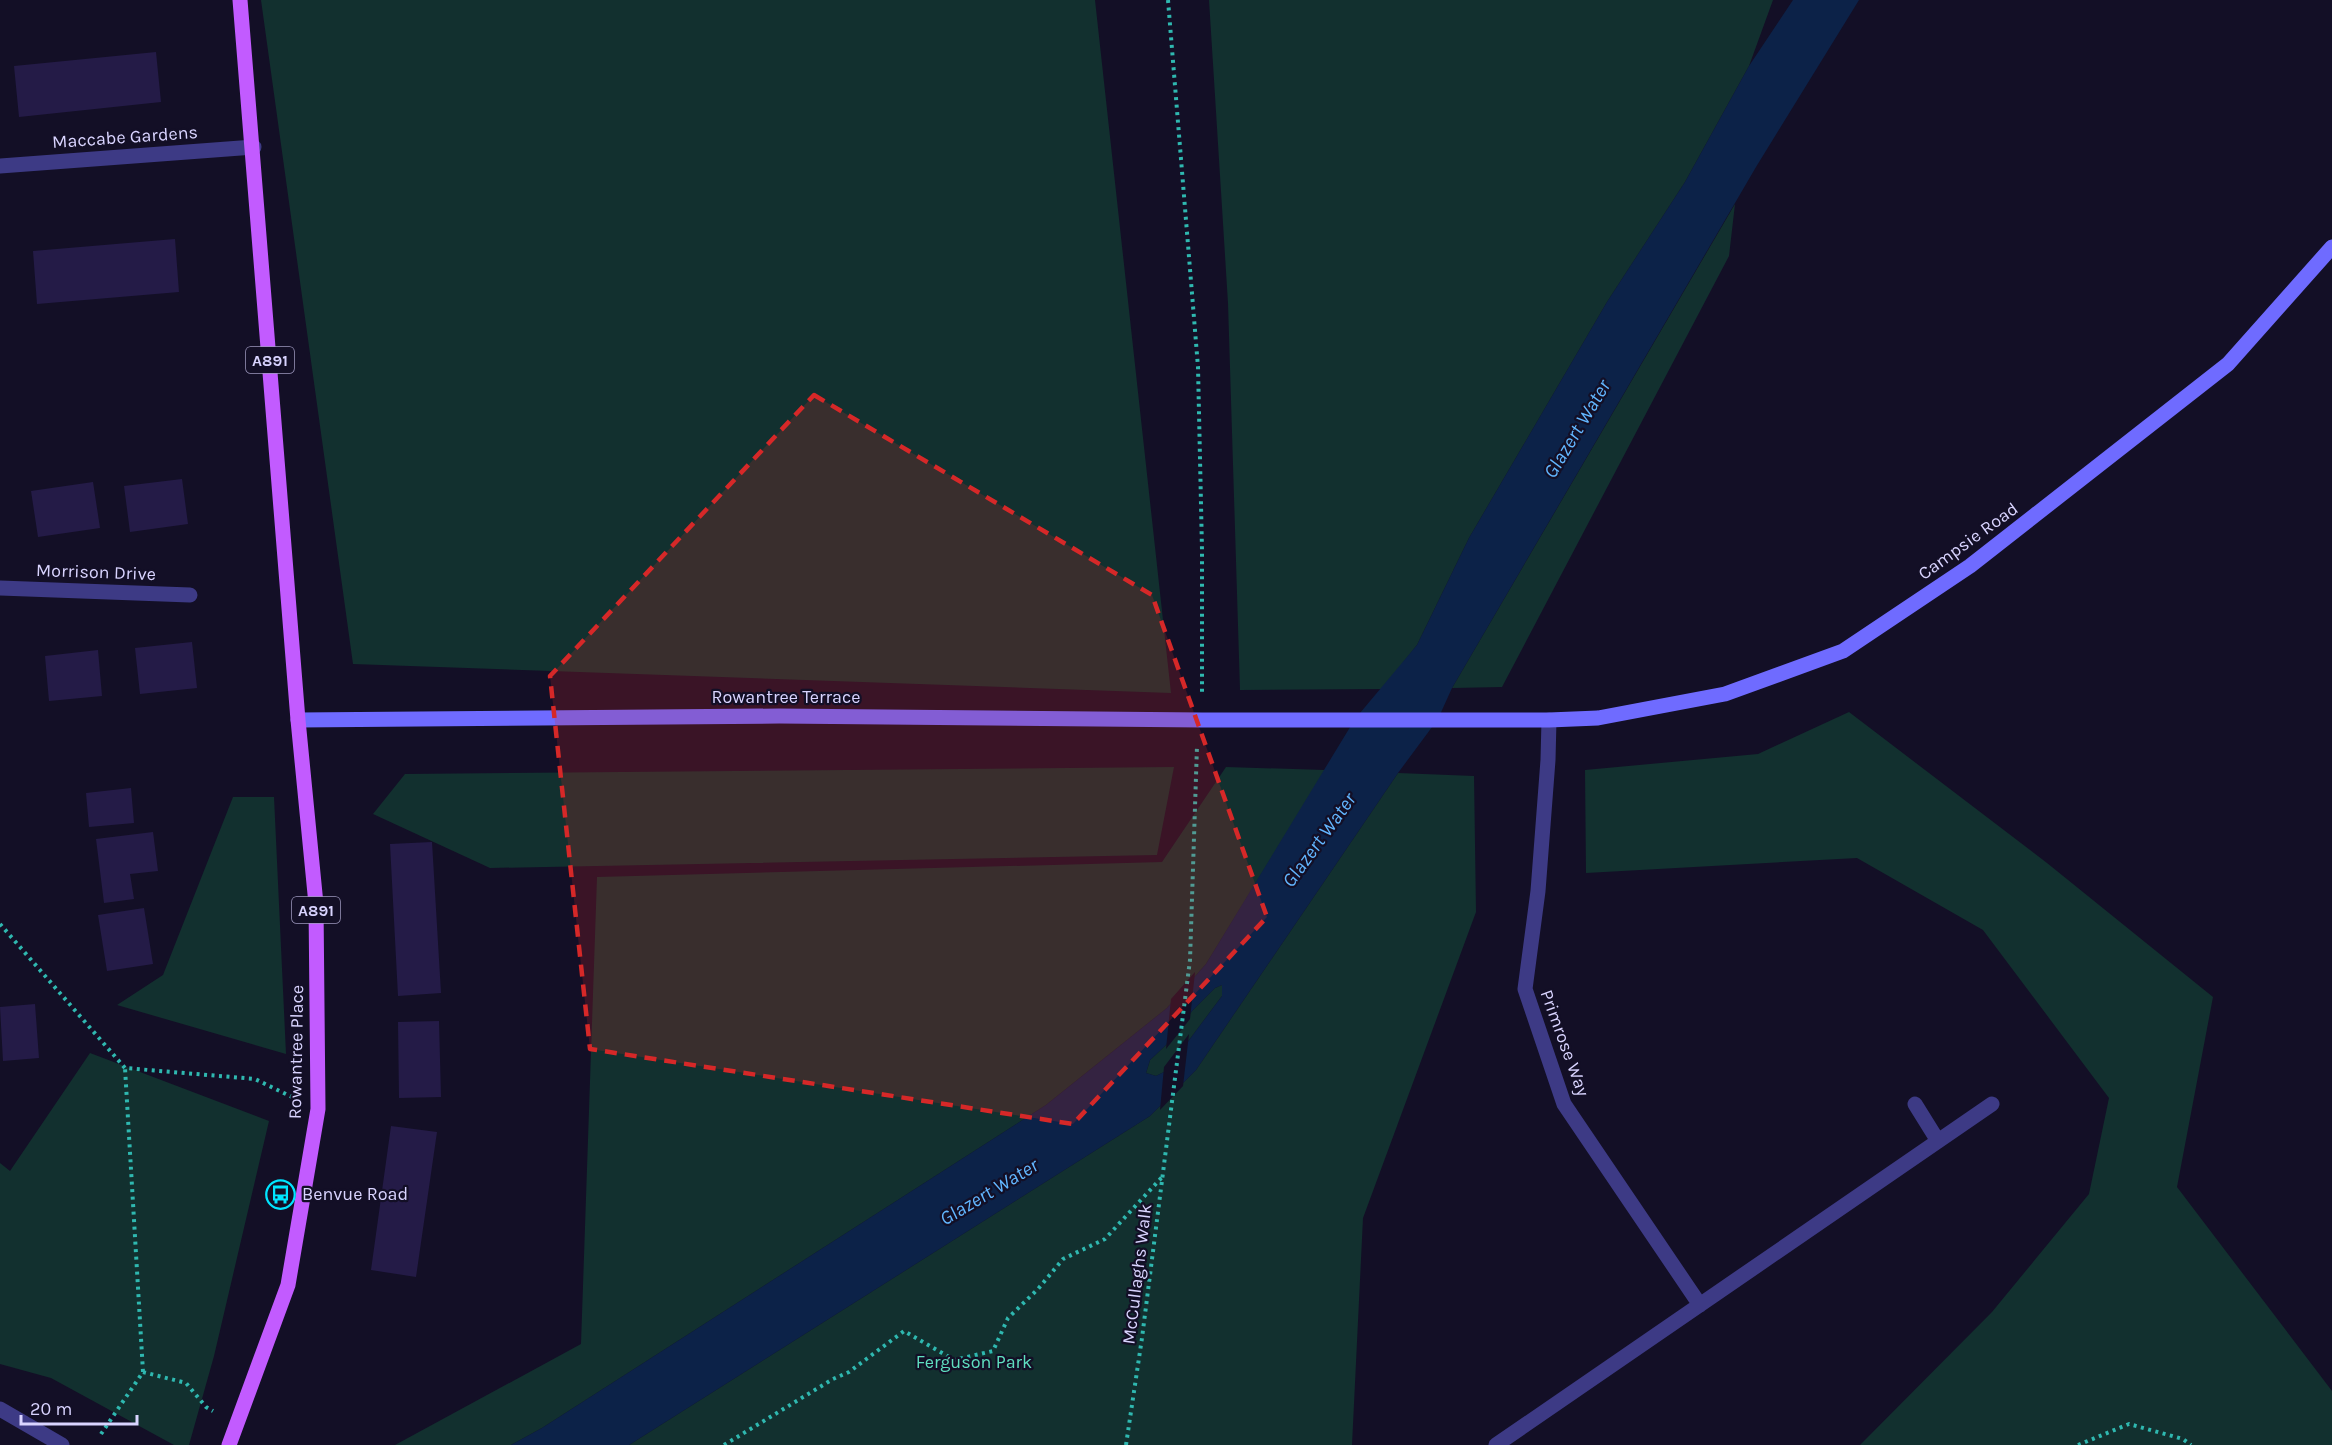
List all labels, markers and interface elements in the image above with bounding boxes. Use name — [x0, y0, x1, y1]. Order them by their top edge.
street label: Maccabe Gardens — [51, 121, 199, 153]
road number: A891 — [246, 347, 294, 373]
water label: Glazert Water — [1539, 375, 1616, 482]
street label: Campsie Road — [1914, 497, 2022, 585]
street label: Morrison Drive — [36, 559, 156, 585]
street label: Rowantree Terrace — [711, 686, 861, 708]
water label: Glazert Water — [1277, 787, 1362, 892]
road number: A891 — [292, 897, 340, 923]
street label: Rowantree Place — [284, 985, 308, 1119]
street label: Primrose Way — [1536, 987, 1595, 1100]
water label: Glazert Water — [936, 1153, 1043, 1230]
bus stop icon: Benvue Road — [265, 1178, 297, 1210]
place label: Benvue Road — [302, 1183, 408, 1205]
street label: McCullaghs Walk — [1117, 1202, 1157, 1346]
park label: Ferguson Park — [916, 1351, 1032, 1373]
scale bar — [21, 1388, 136, 1426]
text: 20 m — [30, 1398, 72, 1420]

